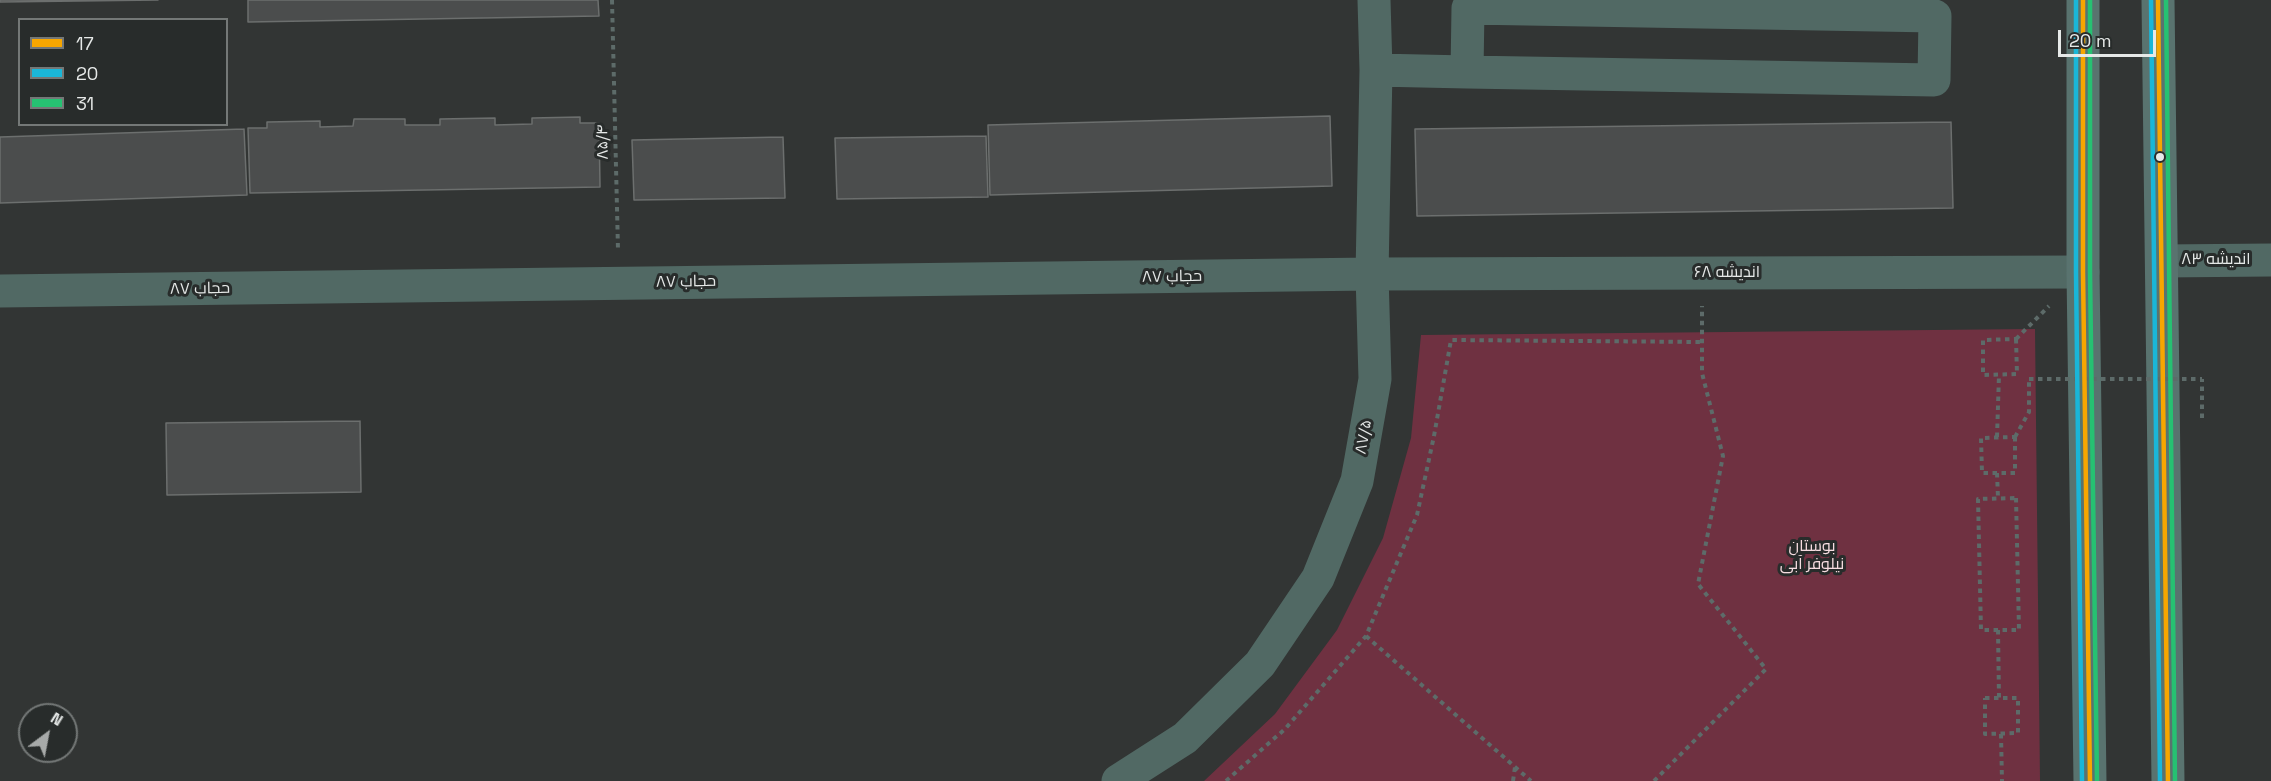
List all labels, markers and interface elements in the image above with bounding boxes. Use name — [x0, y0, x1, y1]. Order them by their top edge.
legend — [18, 18, 228, 126]
scale bar — [2061, 18, 2158, 56]
text: 20 m — [2069, 29, 2112, 52]
text: 17 — [76, 32, 94, 55]
text: 20 — [76, 62, 98, 85]
text: 31 — [76, 92, 94, 115]
street label: ۸۵/۴ — [593, 124, 613, 160]
unlabelled marker — [2154, 151, 2166, 163]
street label: اندیشه ۸۳ — [2181, 250, 2251, 270]
street label: اندیشه ۶۸ — [1694, 263, 1760, 283]
street label: حجاب ۸۷ — [1142, 267, 1202, 287]
street label: حجاب ۸۷ — [656, 272, 716, 292]
street label: حجاب ۸۷ — [170, 279, 230, 299]
street label: ۸۷/۵ — [1352, 418, 1376, 456]
park label: بوستان نیلوفر آبی — [1780, 537, 1844, 575]
north arrow — [18, 703, 78, 763]
text: N — [47, 707, 67, 731]

